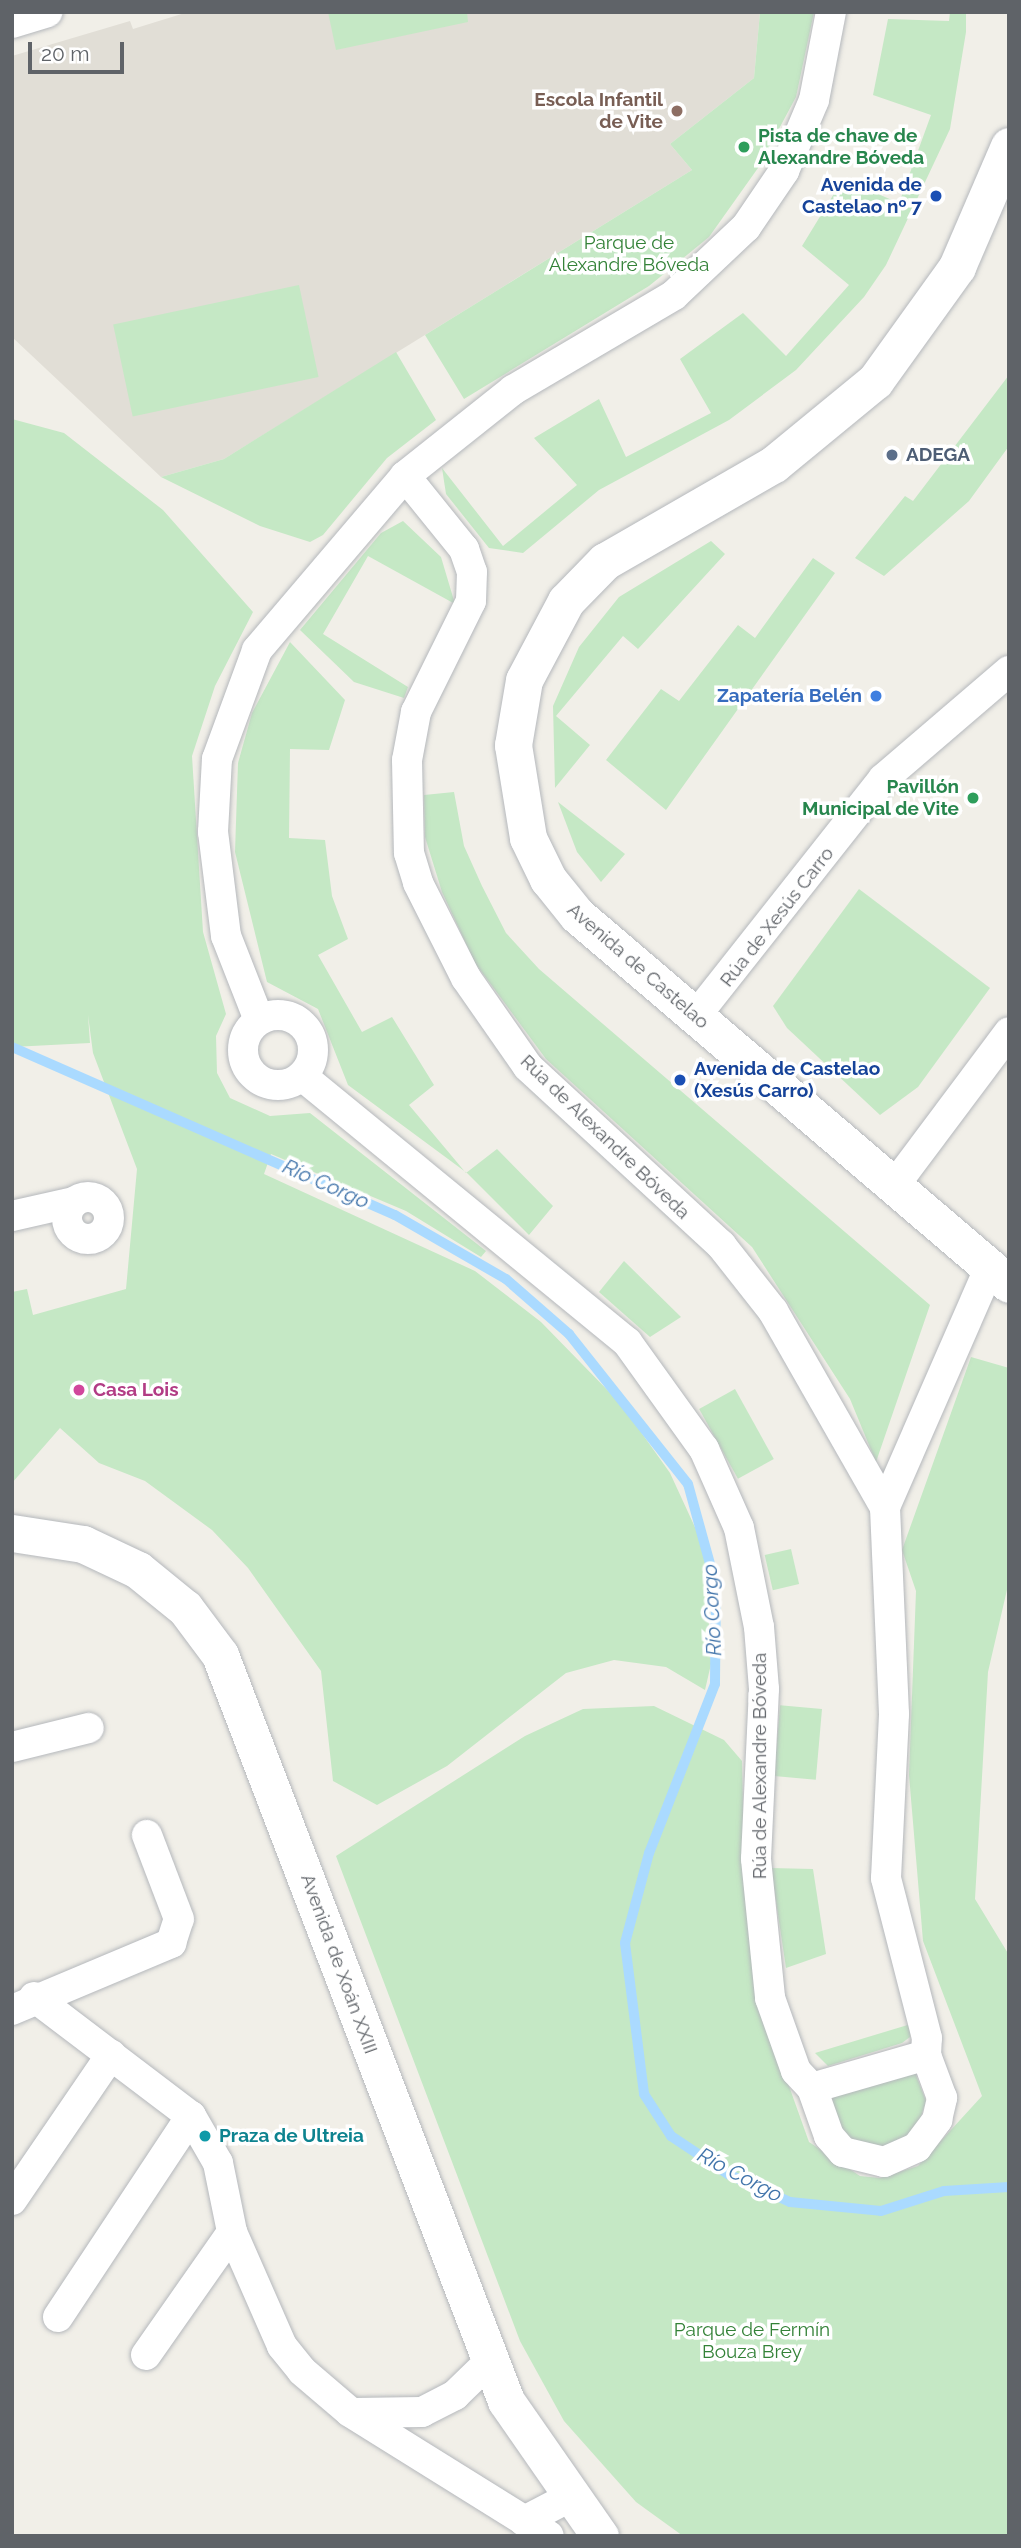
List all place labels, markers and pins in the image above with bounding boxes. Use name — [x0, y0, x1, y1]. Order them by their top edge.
place label: Escola Infantil de Vite — [534, 89, 663, 133]
marker: Escola Infantil de Vite — [669, 103, 685, 119]
place label: Pista de chave de Alexandre Bóveda — [758, 125, 924, 169]
marker: Pista de chave de Alexandre Bóveda — [736, 139, 752, 155]
place label: Avenida de Castelao nº 7 — [802, 174, 922, 218]
marker: Avenida de Castelao nº 7 — [928, 188, 944, 204]
place label: ADEGA — [906, 444, 970, 466]
marker: ADEGA — [884, 447, 900, 463]
place label: Zapatería Belén — [717, 685, 862, 707]
marker: Zapatería Belén — [868, 688, 884, 704]
place label: Pavillón Municipal de Vite — [801, 776, 959, 820]
marker: Pavillón Municipal de Vite — [965, 790, 981, 806]
place label: Avenida de Castelao (Xesús Carro) — [694, 1058, 880, 1102]
marker: Avenida de Castelao (Xesús Carro) — [672, 1072, 688, 1088]
place label: Casa Lois — [93, 1379, 179, 1401]
marker: Casa Lois — [71, 1382, 87, 1398]
place label: Praza de Ultreia — [219, 2125, 364, 2147]
marker: Praza de Ultreia — [197, 2128, 213, 2144]

